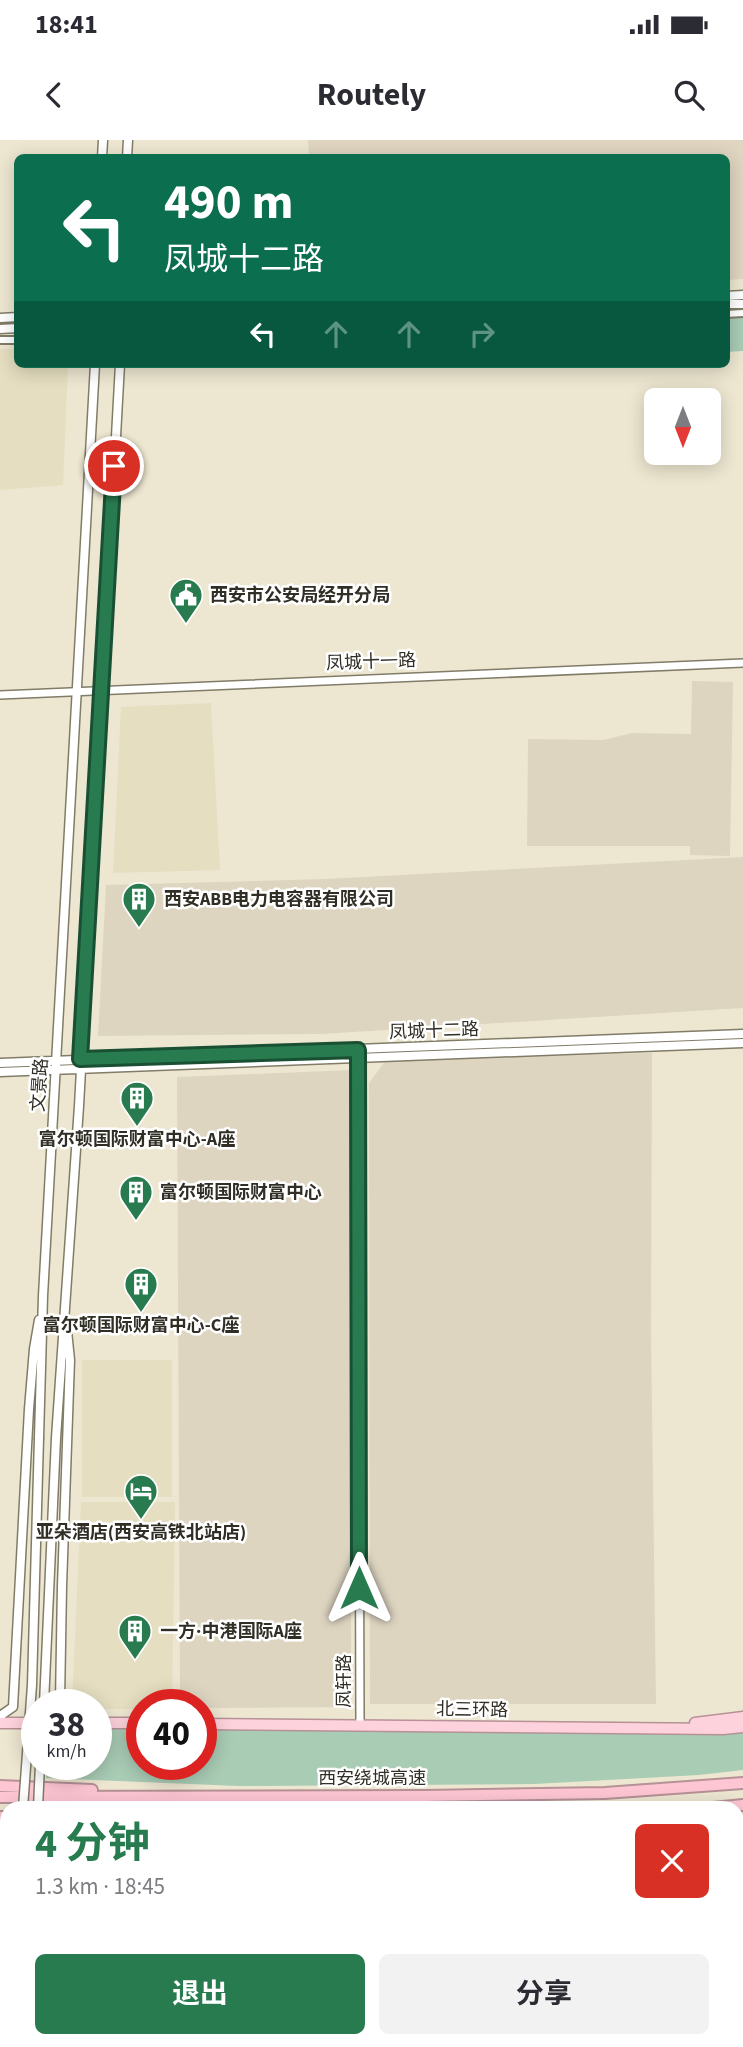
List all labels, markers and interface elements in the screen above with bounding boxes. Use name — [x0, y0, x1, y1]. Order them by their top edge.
text: 18:41 — [35, 6, 98, 43]
text: Routely — [317, 72, 426, 118]
icon: back — [35, 76, 73, 114]
icon: search — [670, 76, 708, 114]
text: 490 m — [164, 168, 293, 238]
icon: left — [49, 182, 140, 273]
text: 凤城十二路 — [164, 237, 324, 283]
icon: left — [244, 315, 282, 353]
icon: ahead — [317, 315, 355, 353]
icon: ahead — [390, 315, 428, 353]
icon: right — [463, 315, 501, 353]
north arrow — [644, 388, 721, 466]
map controls — [644, 388, 721, 465]
pin — [84, 436, 144, 496]
icon: arrive — [95, 447, 133, 485]
public building icon: 西安市公安局经开分局 — [167, 576, 205, 625]
place label: 西安市公安局经开分局 — [210, 583, 390, 608]
street label: 凤城十一路 — [326, 648, 416, 676]
building icon: 西安ABB电力电容器有限公司 — [120, 880, 158, 929]
place label: 西安ABB电力电容器有限公司 — [164, 887, 394, 912]
street label: 凤城十二路 — [389, 1017, 479, 1045]
street label: 文景路 — [26, 1057, 54, 1113]
building icon: 富尔顿国际财富中心-A座 — [118, 1079, 156, 1128]
place label: 富尔顿国际财富中心-A座 — [39, 1127, 235, 1152]
building icon: 富尔顿国际财富中心 — [117, 1173, 155, 1222]
place label: 富尔顿国际财富中心 — [160, 1180, 322, 1205]
building icon: 富尔顿国际财富中心-C座 — [122, 1265, 160, 1314]
place label: 富尔顿国际财富中心-C座 — [43, 1313, 239, 1338]
hotel icon: 亚朵酒店(西安高铁北站店) — [122, 1472, 160, 1521]
place label: 亚朵酒店(西安高铁北站店) — [36, 1520, 246, 1545]
position arrow — [322, 1551, 396, 1625]
building icon: 一方·中港国际A座 — [116, 1612, 154, 1661]
place label: 一方·中港国际A座 — [160, 1619, 302, 1644]
street label: 凤轩路 — [332, 1654, 357, 1708]
speed limit sign: 40 — [126, 1689, 217, 1780]
street label: 北三环路 — [436, 1697, 508, 1723]
text: 38 — [48, 1700, 85, 1750]
text: km/h — [47, 1739, 86, 1764]
street label: 西安绕城高速 — [318, 1766, 426, 1791]
text: 4 分钟 — [35, 1814, 150, 1874]
button: close — [635, 1824, 709, 1898]
text: 1.3 km · 18:45 — [35, 1870, 165, 1903]
button: 退出 — [35, 1954, 365, 2034]
button: 分享 — [379, 1954, 709, 2034]

